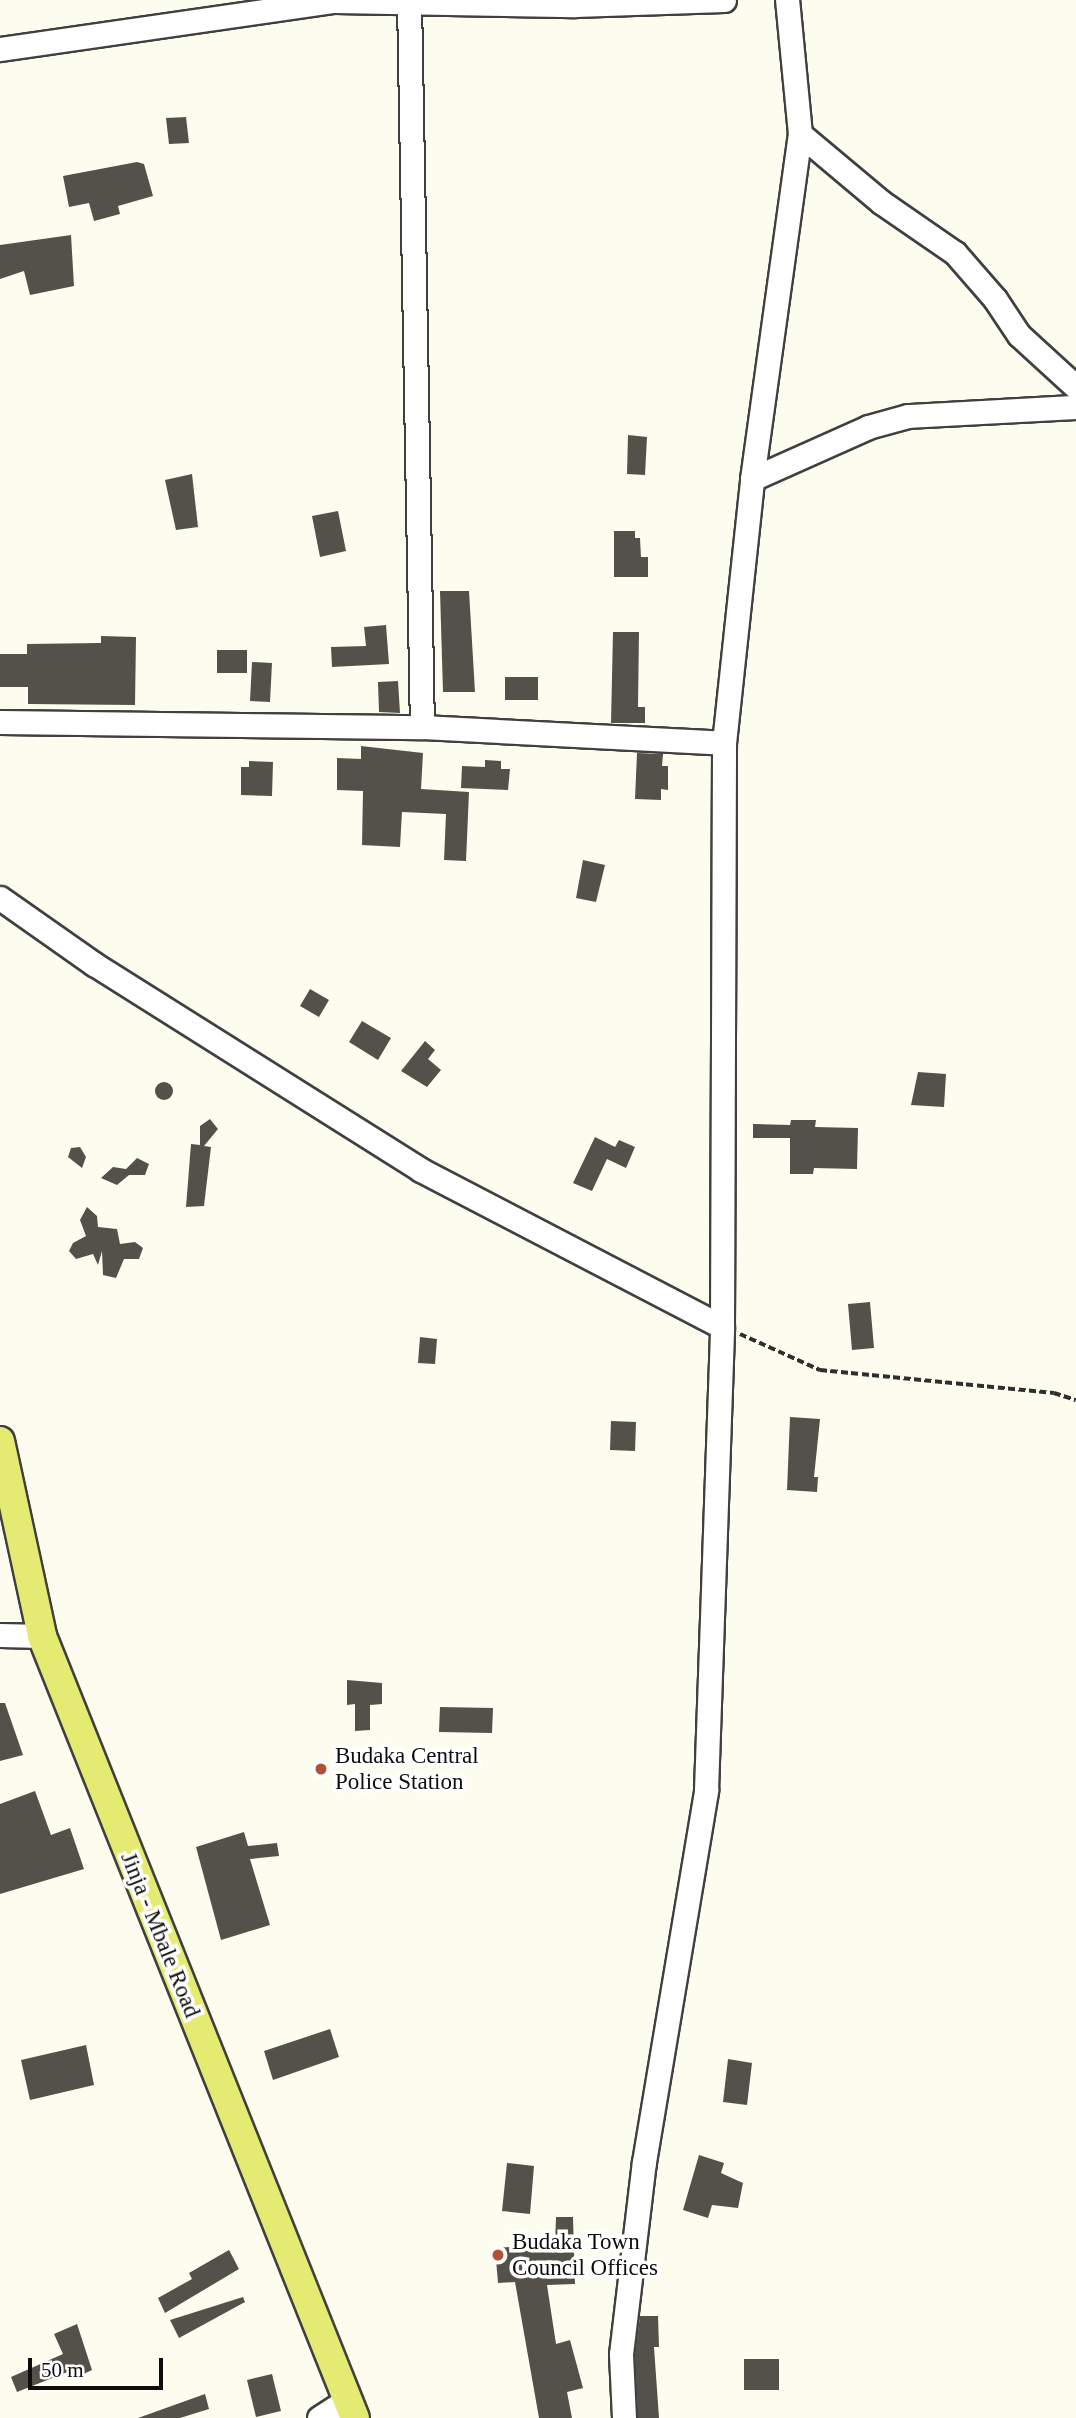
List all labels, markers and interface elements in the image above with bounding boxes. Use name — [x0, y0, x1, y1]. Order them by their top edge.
place label: Budaka Central Police Station — [335, 1742, 479, 1796]
marker: Budaka Central Police Station — [313, 1761, 329, 1777]
street label: Jinja - Mbale Road — [114, 1848, 206, 2022]
place label: Budaka Town Council Offices — [512, 2228, 658, 2282]
marker: Budaka Town Council Offices — [490, 2247, 506, 2263]
scale bar — [32, 2344, 166, 2388]
text: 50 m — [41, 2358, 84, 2382]

